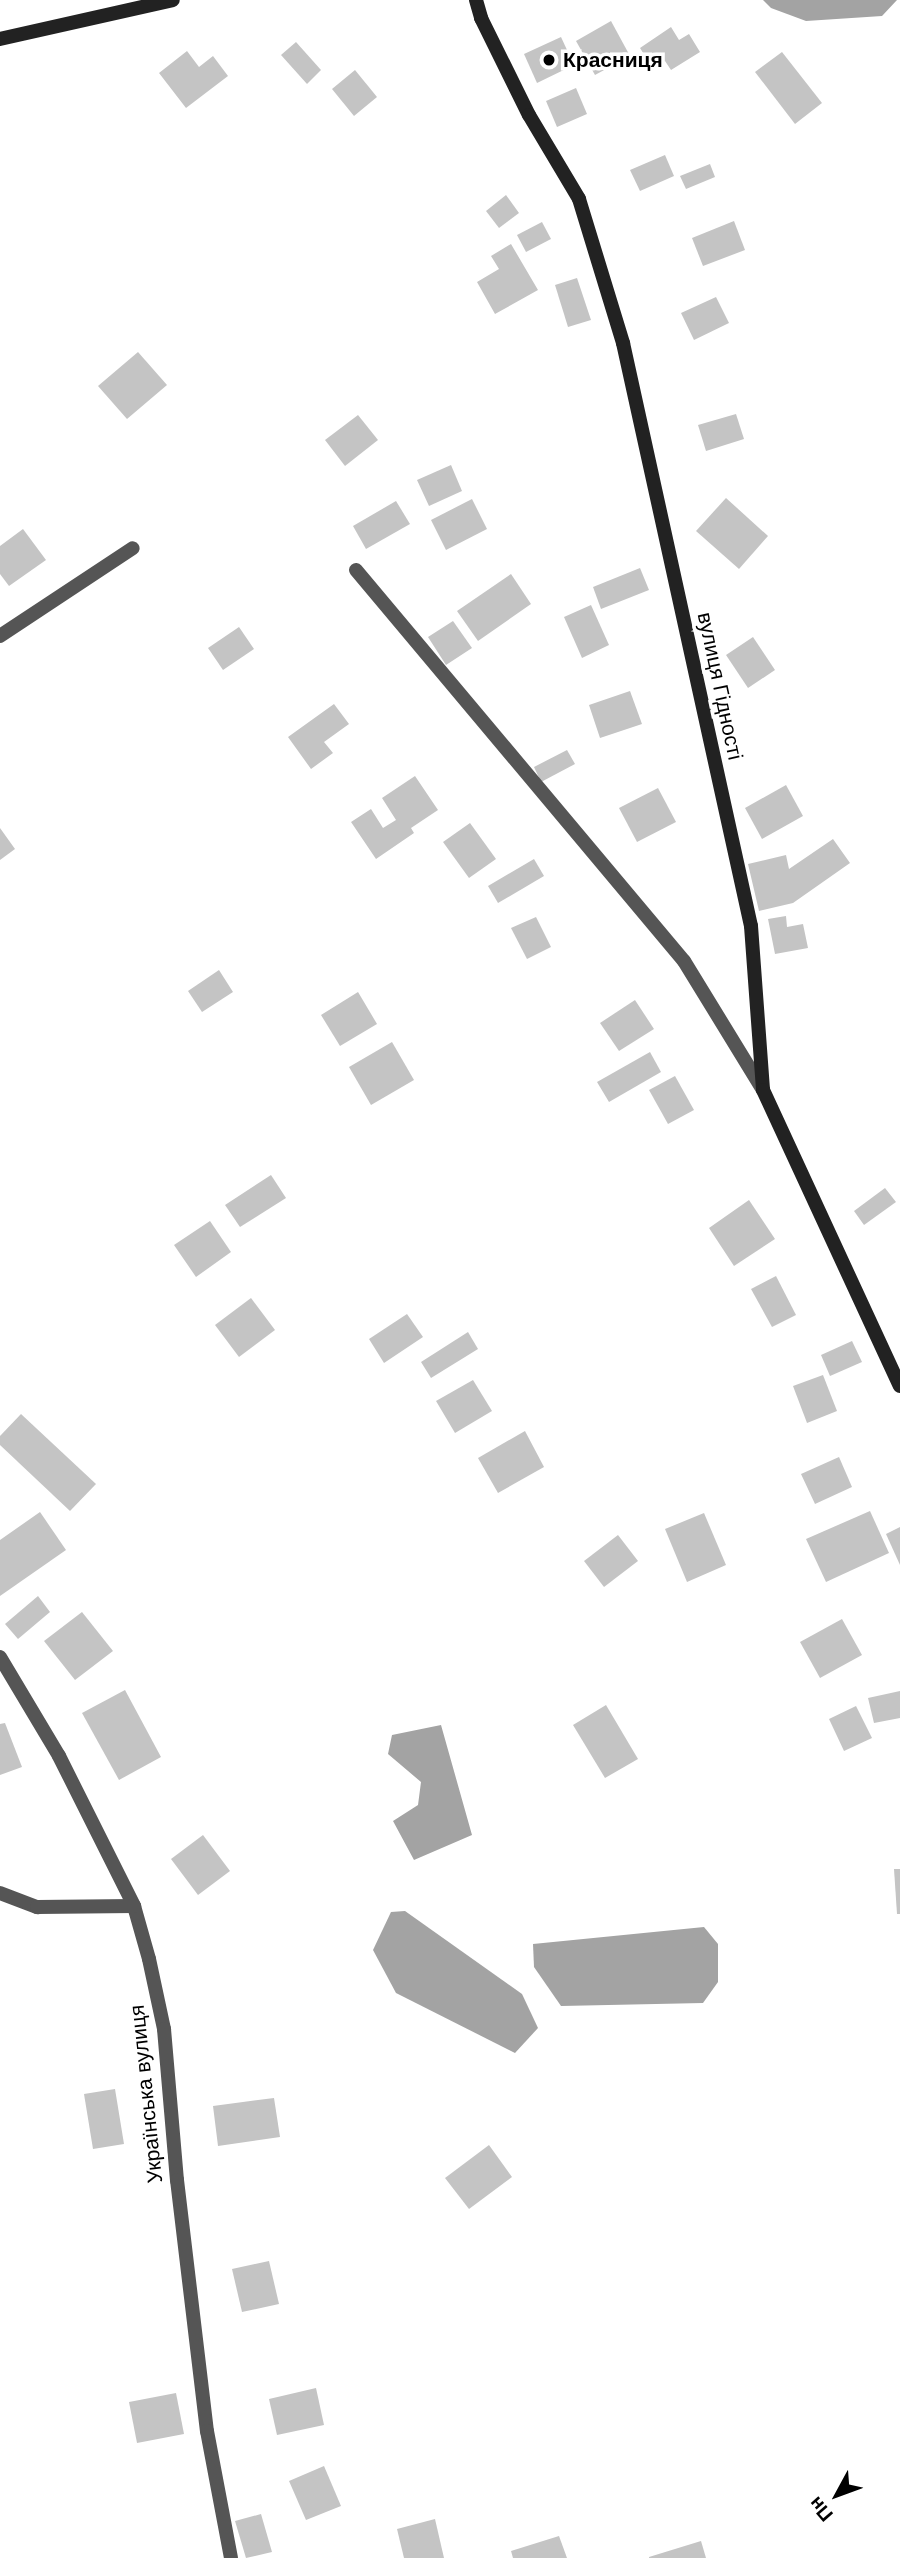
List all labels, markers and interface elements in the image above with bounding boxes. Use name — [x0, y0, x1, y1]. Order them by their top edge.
place label: Красниця — [563, 47, 663, 73]
marker: Красниця — [541, 52, 557, 68]
street label: вулиця Гідності — [692, 610, 748, 762]
street label: Українська вулиця — [124, 2004, 168, 2184]
north arrow — [802, 2460, 872, 2530]
text: Пн — [805, 2493, 837, 2525]

